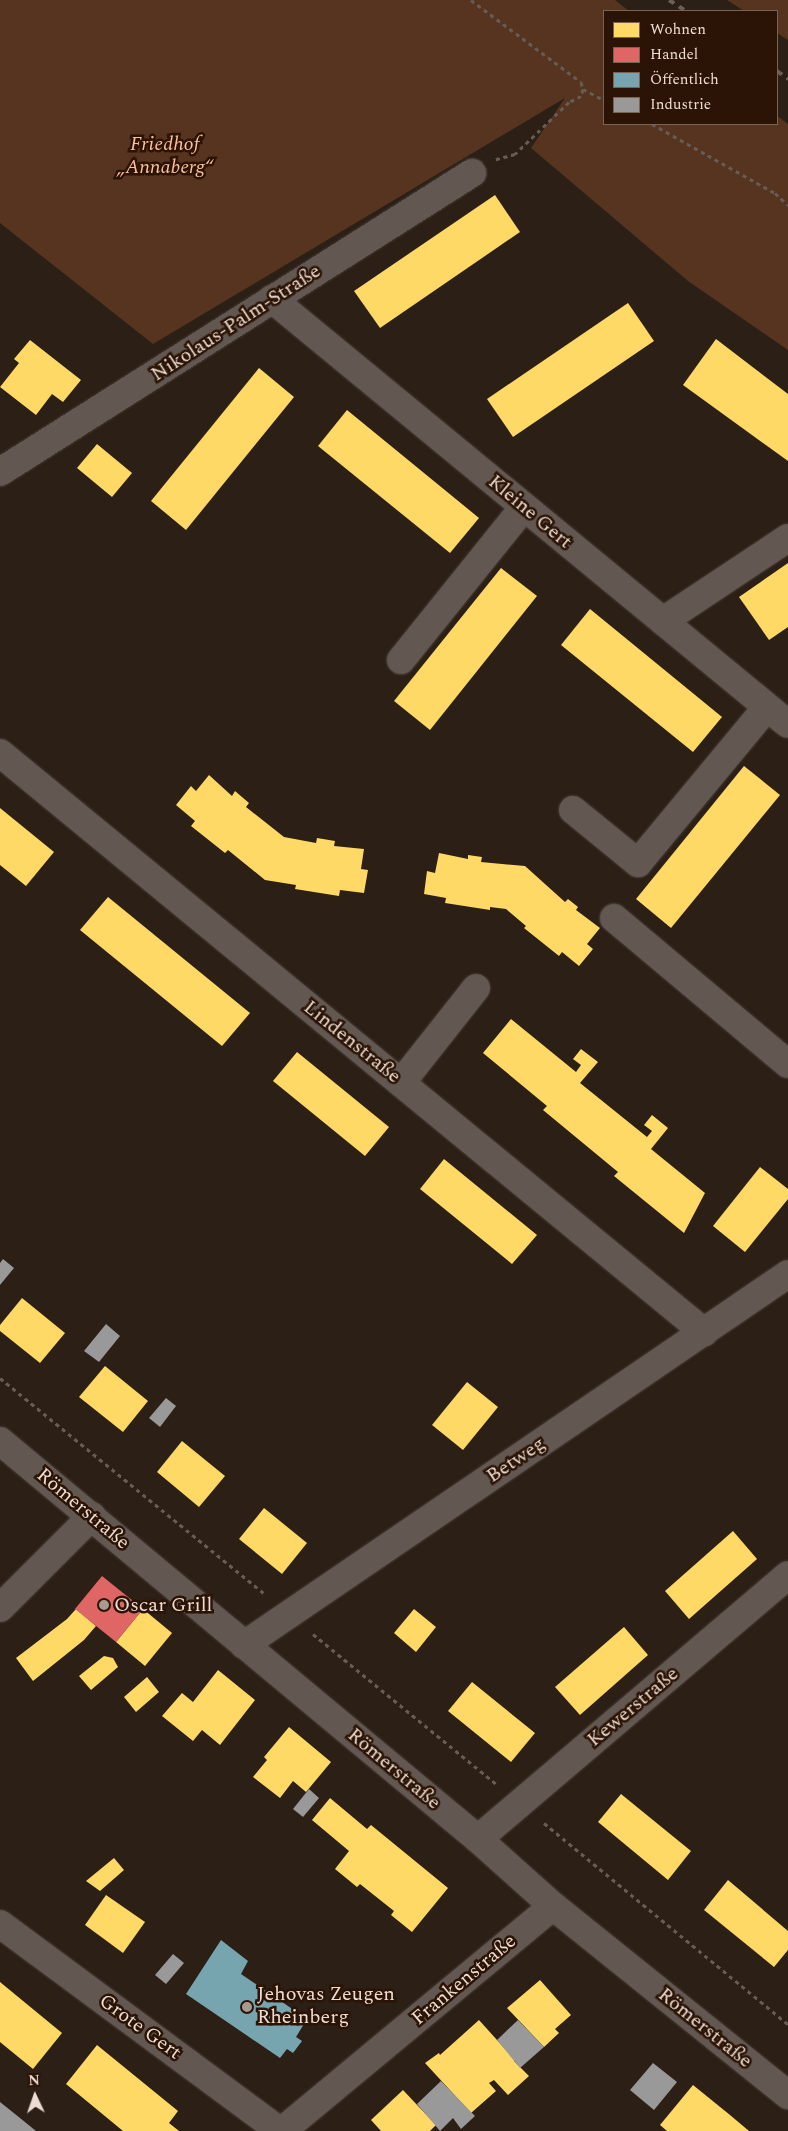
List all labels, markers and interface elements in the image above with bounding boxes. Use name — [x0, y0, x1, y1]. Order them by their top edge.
legend — [603, 10, 778, 125]
text: Wohnen — [650, 18, 706, 41]
text: Handel — [650, 43, 698, 66]
text: Öffentlich — [650, 68, 719, 91]
text: Industrie — [650, 93, 711, 116]
park label: Friedhof „Annaberg“ — [117, 132, 213, 179]
street label: Nikolaus-Palm-Straße — [147, 259, 325, 387]
street label: Kleine Gert — [483, 470, 577, 554]
street label: Lindenstraße — [298, 995, 406, 1089]
street label: Betweg — [482, 1432, 550, 1488]
street label: Römerstraße — [32, 1463, 134, 1555]
place label: Oscar Grill — [114, 1593, 212, 1617]
marker: Oscar Grill — [98, 1599, 110, 1611]
street label: Kewerstraße — [582, 1662, 684, 1752]
street label: Römerstraße — [343, 1723, 445, 1815]
street label: Frankenstraße — [407, 1929, 521, 2031]
place label: Jehovas Zeugen Rheinberg — [257, 1983, 395, 2030]
street label: Römerstraße — [653, 1983, 757, 2073]
street label: Grote Gert — [94, 1989, 186, 2065]
marker: Jehovas Zeugen Rheinberg — [241, 2001, 253, 2013]
text: N — [28, 2070, 40, 2091]
north arrow — [10, 2071, 60, 2121]

